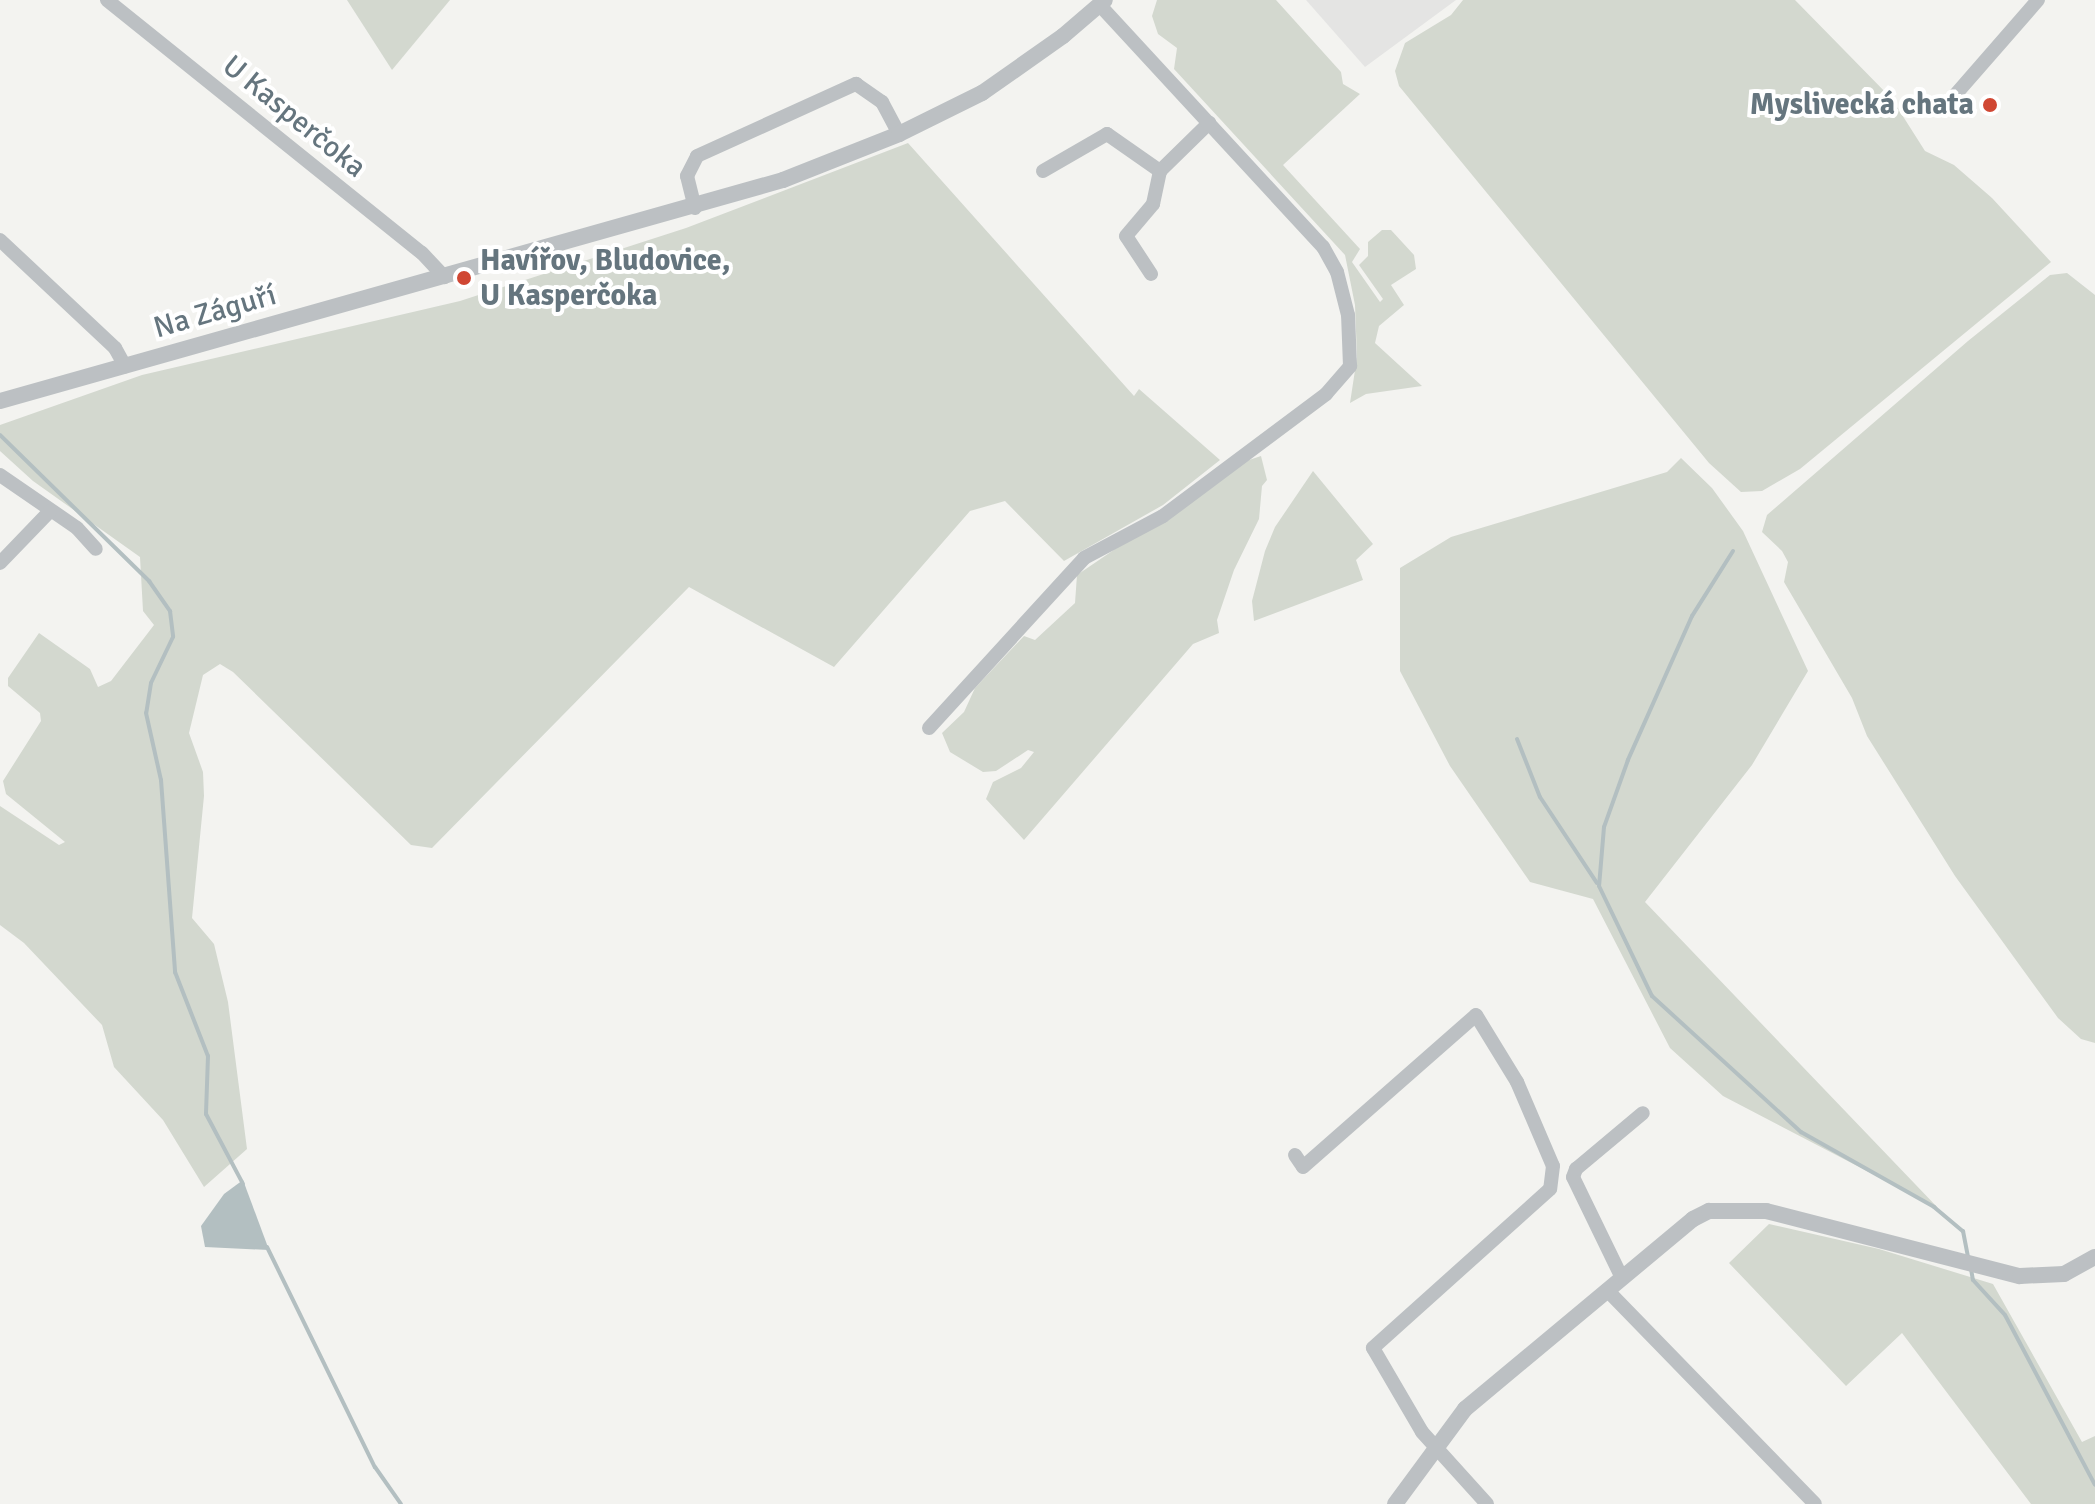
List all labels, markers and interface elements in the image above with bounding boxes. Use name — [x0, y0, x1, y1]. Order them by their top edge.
street label: U Kasperčoka — [215, 48, 373, 186]
place label: Myslivecká chata — [1750, 87, 1974, 123]
marker: Myslivecká chata — [1981, 96, 1999, 114]
place label: Havířov, Bludovice, U Kasperčoka — [480, 243, 731, 314]
marker: Havířov, Bludovice, U Kasperčoka — [455, 269, 473, 287]
street label: Na Záguří — [150, 277, 280, 347]

